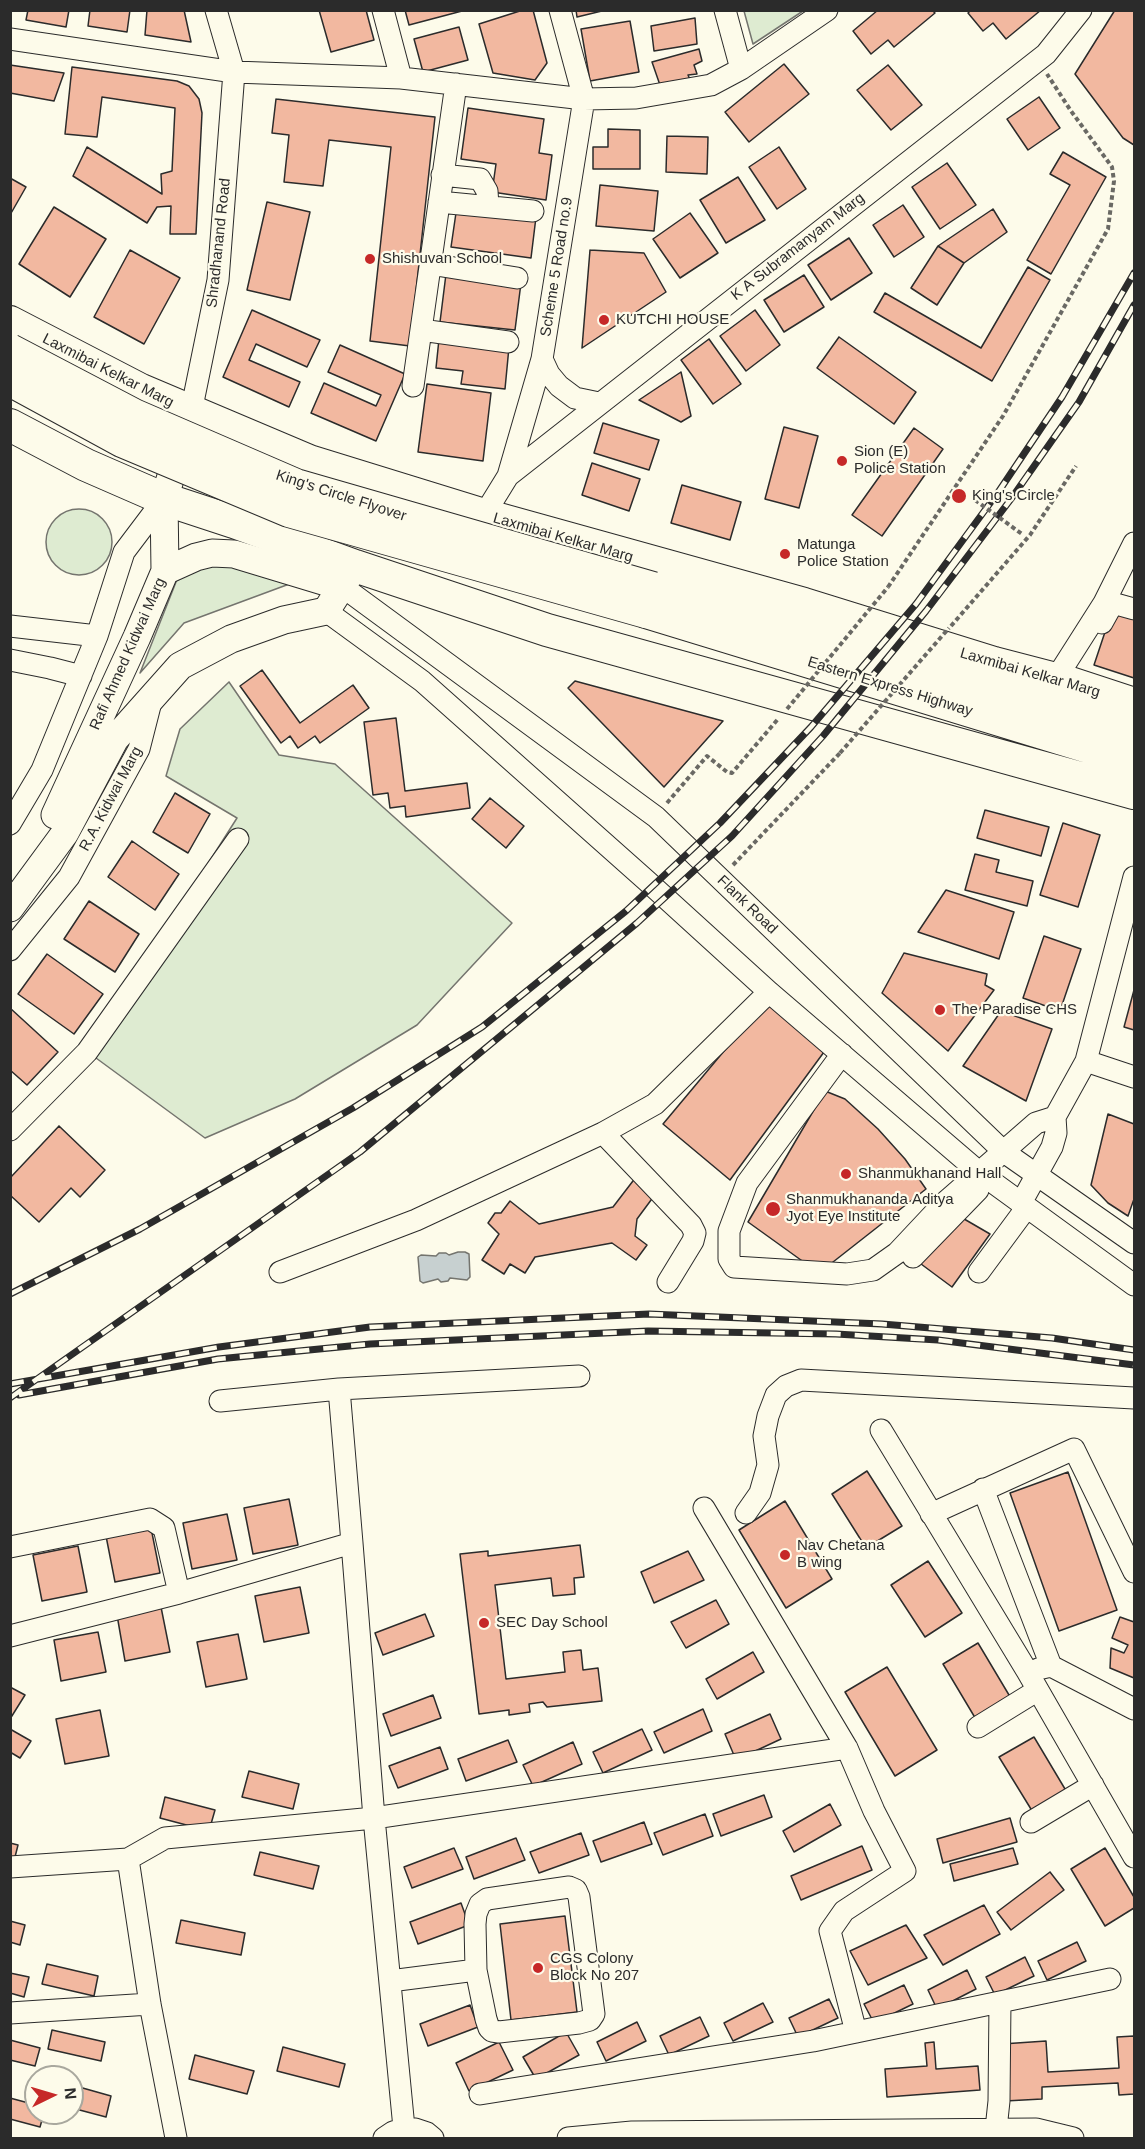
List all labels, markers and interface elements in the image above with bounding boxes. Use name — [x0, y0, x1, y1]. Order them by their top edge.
street label: Shradhanand Road — [203, 177, 235, 309]
street label: K A Subramanyam Marg — [728, 189, 868, 305]
street label: Scheme 5 Road no.9 — [537, 196, 577, 338]
place label: Shishuvan School — [382, 250, 502, 268]
marker: Shishuvan School — [363, 252, 377, 266]
place label: KUTCHI HOUSE — [616, 311, 729, 329]
marker: KUTCHI HOUSE — [597, 313, 611, 327]
street label: Laxmibai Kelkar Marg — [39, 330, 177, 412]
place label: Sion (E) Police Station — [854, 443, 946, 478]
marker: Sion (E) Police Station — [835, 454, 849, 468]
street label: King's Circle Flyover — [273, 466, 409, 526]
marker: King's Circle — [950, 487, 968, 505]
place label: King's Circle — [972, 487, 1055, 505]
street label: Laxmibai Kelkar Marg — [491, 509, 635, 567]
place label: Matunga Police Station — [797, 536, 889, 571]
marker: Matunga Police Station — [778, 547, 792, 561]
street label: Rafi Ahmed Kidwai Marg — [86, 575, 170, 733]
street label: Laxmibai Kelkar Marg — [958, 644, 1102, 702]
street label: Eastern Express Highway — [805, 653, 975, 721]
street label: R.A. Kidwai Marg — [76, 744, 146, 854]
street label: Flank Road — [713, 872, 781, 938]
place label: The Paradise CHS — [952, 1001, 1077, 1019]
marker: The Paradise CHS — [933, 1003, 947, 1017]
place label: Shanmukhanand Hall — [858, 1165, 1001, 1183]
marker: Shanmukhanand Hall — [839, 1167, 853, 1181]
place label: Shanmukhananda Aditya Jyot Eye Institute — [786, 1191, 954, 1226]
marker: Shanmukhananda Aditya Jyot Eye Institute — [764, 1200, 782, 1218]
place label: Nav Chetana B wing — [797, 1537, 885, 1572]
marker: Nav Chetana B wing — [778, 1548, 792, 1562]
place label: SEC Day School — [496, 1614, 608, 1632]
marker: SEC Day School — [477, 1616, 491, 1630]
place label: CGS Colony Block No 207 — [550, 1950, 639, 1985]
marker: CGS Colony Block No 207 — [531, 1961, 545, 1975]
north arrow — [24, 2065, 84, 2125]
text: N — [61, 2087, 79, 2100]

